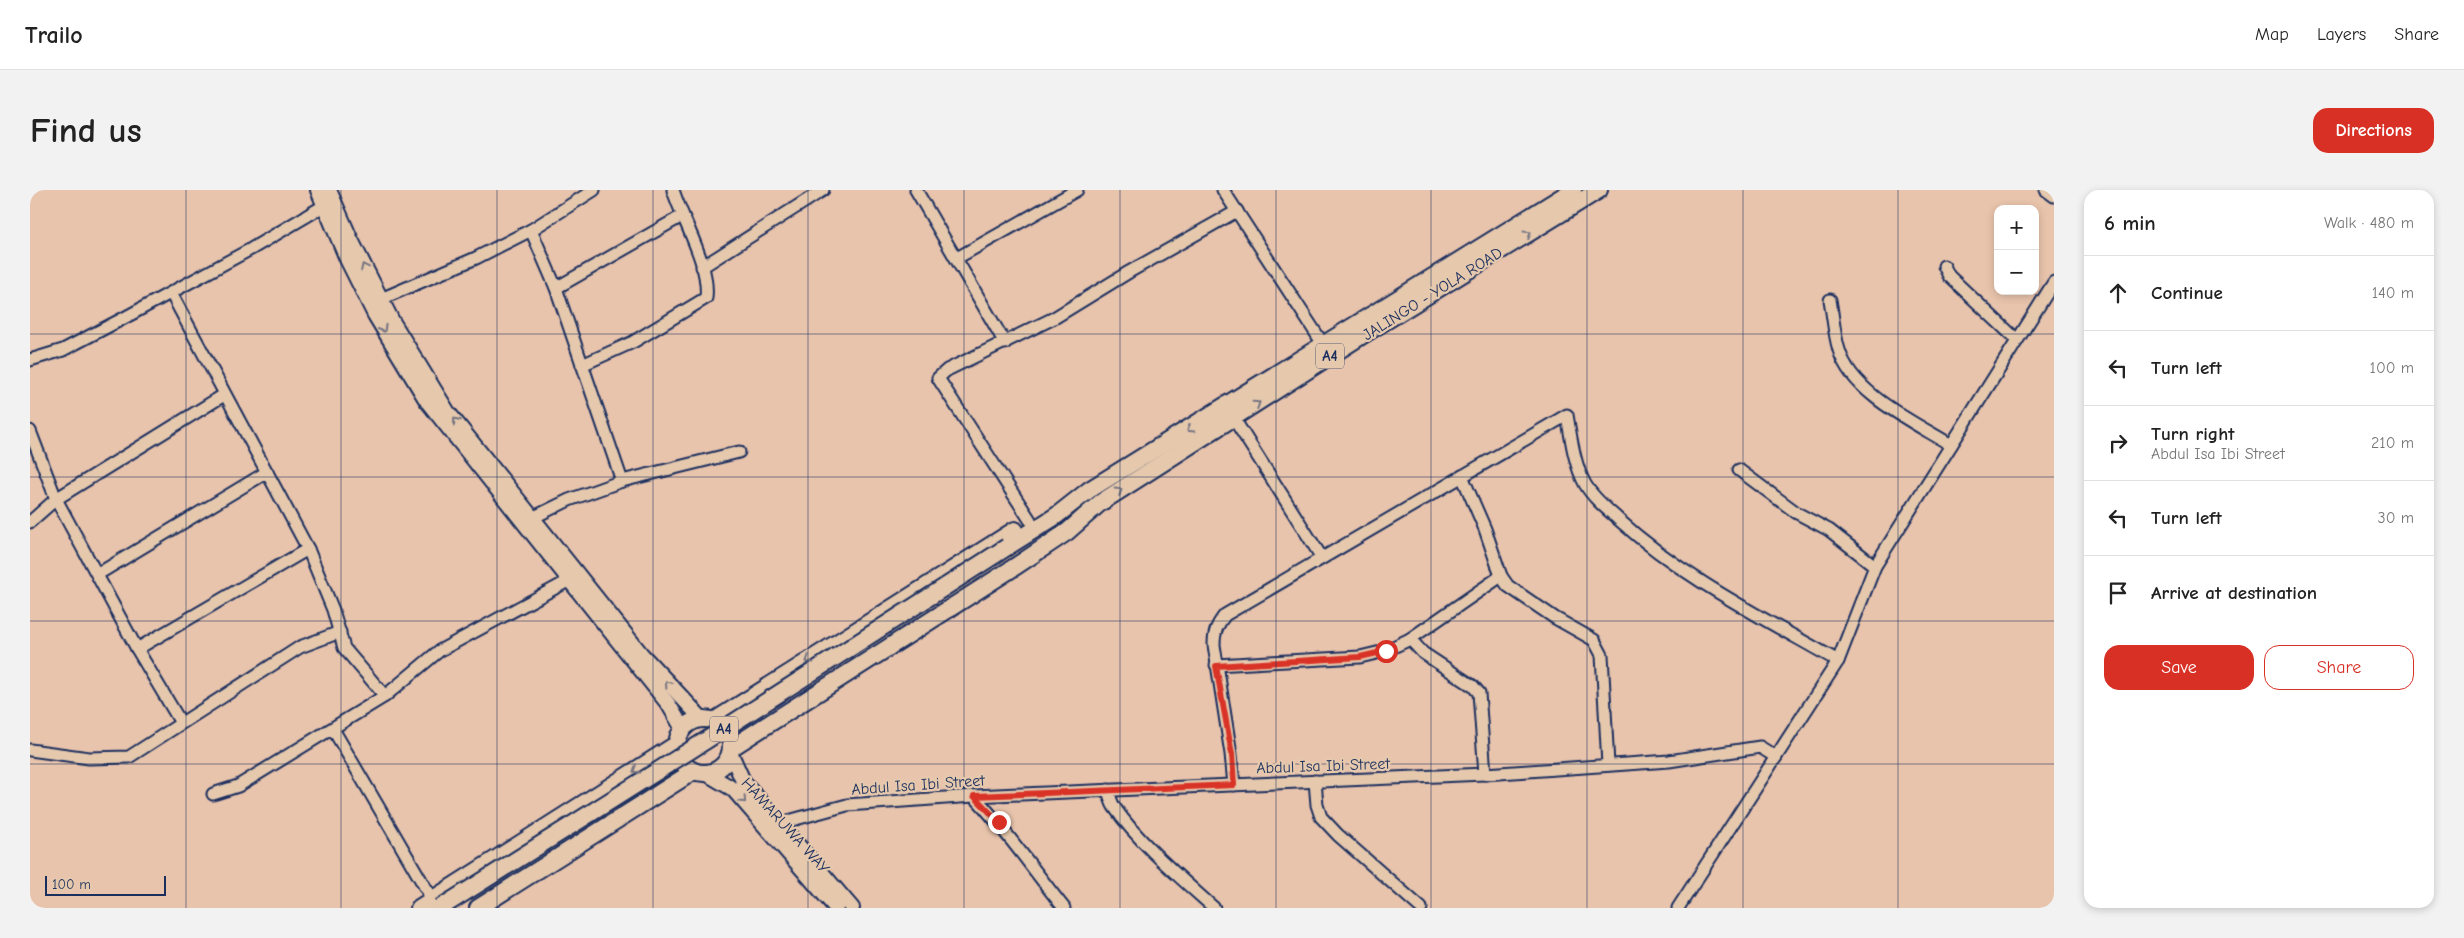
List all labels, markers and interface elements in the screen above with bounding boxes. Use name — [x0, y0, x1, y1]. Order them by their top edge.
text: Trailo — [25, 21, 83, 49]
text: Map — [2255, 24, 2289, 45]
text: Layers — [2317, 24, 2366, 45]
text: Share — [2394, 24, 2439, 45]
button: Directions — [2313, 108, 2434, 153]
text: Find us — [30, 110, 142, 151]
map controls — [1994, 205, 2039, 295]
button: + — [1994, 205, 2039, 250]
text: 6 min — [2104, 211, 2156, 235]
text: Walk · 480 m — [2324, 214, 2414, 232]
one-way arrow — [1522, 230, 1531, 240]
street label: JALINGO - YOLA ROAD — [1359, 244, 1506, 344]
button: − — [1994, 250, 2039, 295]
one-way arrow — [361, 263, 371, 272]
icon: ahead — [2104, 279, 2132, 307]
text: Continue — [2151, 282, 2223, 304]
text: 140 m — [2372, 284, 2414, 302]
one-way arrow — [377, 324, 387, 333]
road number: A4 — [1316, 344, 1344, 368]
icon: left — [2104, 354, 2132, 382]
text: Turn left — [2151, 357, 2222, 379]
text: 100 m — [2370, 359, 2414, 377]
one-way arrow — [1251, 401, 1260, 410]
one-way arrow — [453, 418, 461, 427]
one-way arrow — [1187, 422, 1196, 432]
text: Turn right — [2151, 423, 2235, 445]
icon: right — [2104, 429, 2132, 457]
text: 210 m — [2371, 434, 2414, 452]
text: Abdul Isa Ibi Street — [2151, 445, 2285, 463]
one-way arrow — [1114, 488, 1123, 497]
icon: left — [2104, 504, 2132, 532]
text: Turn left — [2151, 507, 2222, 529]
text: 30 m — [2378, 509, 2414, 527]
icon: arrive — [2104, 579, 2132, 607]
text: Arrive at destination — [2151, 582, 2317, 604]
route start — [1375, 640, 1398, 663]
button: Save — [2104, 645, 2254, 690]
button: Share — [2264, 645, 2414, 690]
one-way arrow — [805, 654, 814, 664]
one-way arrow — [665, 680, 674, 689]
road number: A4 — [710, 716, 738, 742]
street label: Abdul Isa Ibi Street — [1256, 755, 1391, 777]
one-way arrow — [633, 764, 642, 773]
street label: Abdul Isa Ibi Street — [851, 771, 986, 799]
street label: HAMARUWA WAY — [738, 774, 833, 878]
one-way arrow — [737, 795, 746, 804]
route end — [988, 811, 1011, 834]
scale bar — [45, 873, 166, 896]
text: 100 m — [52, 876, 91, 893]

